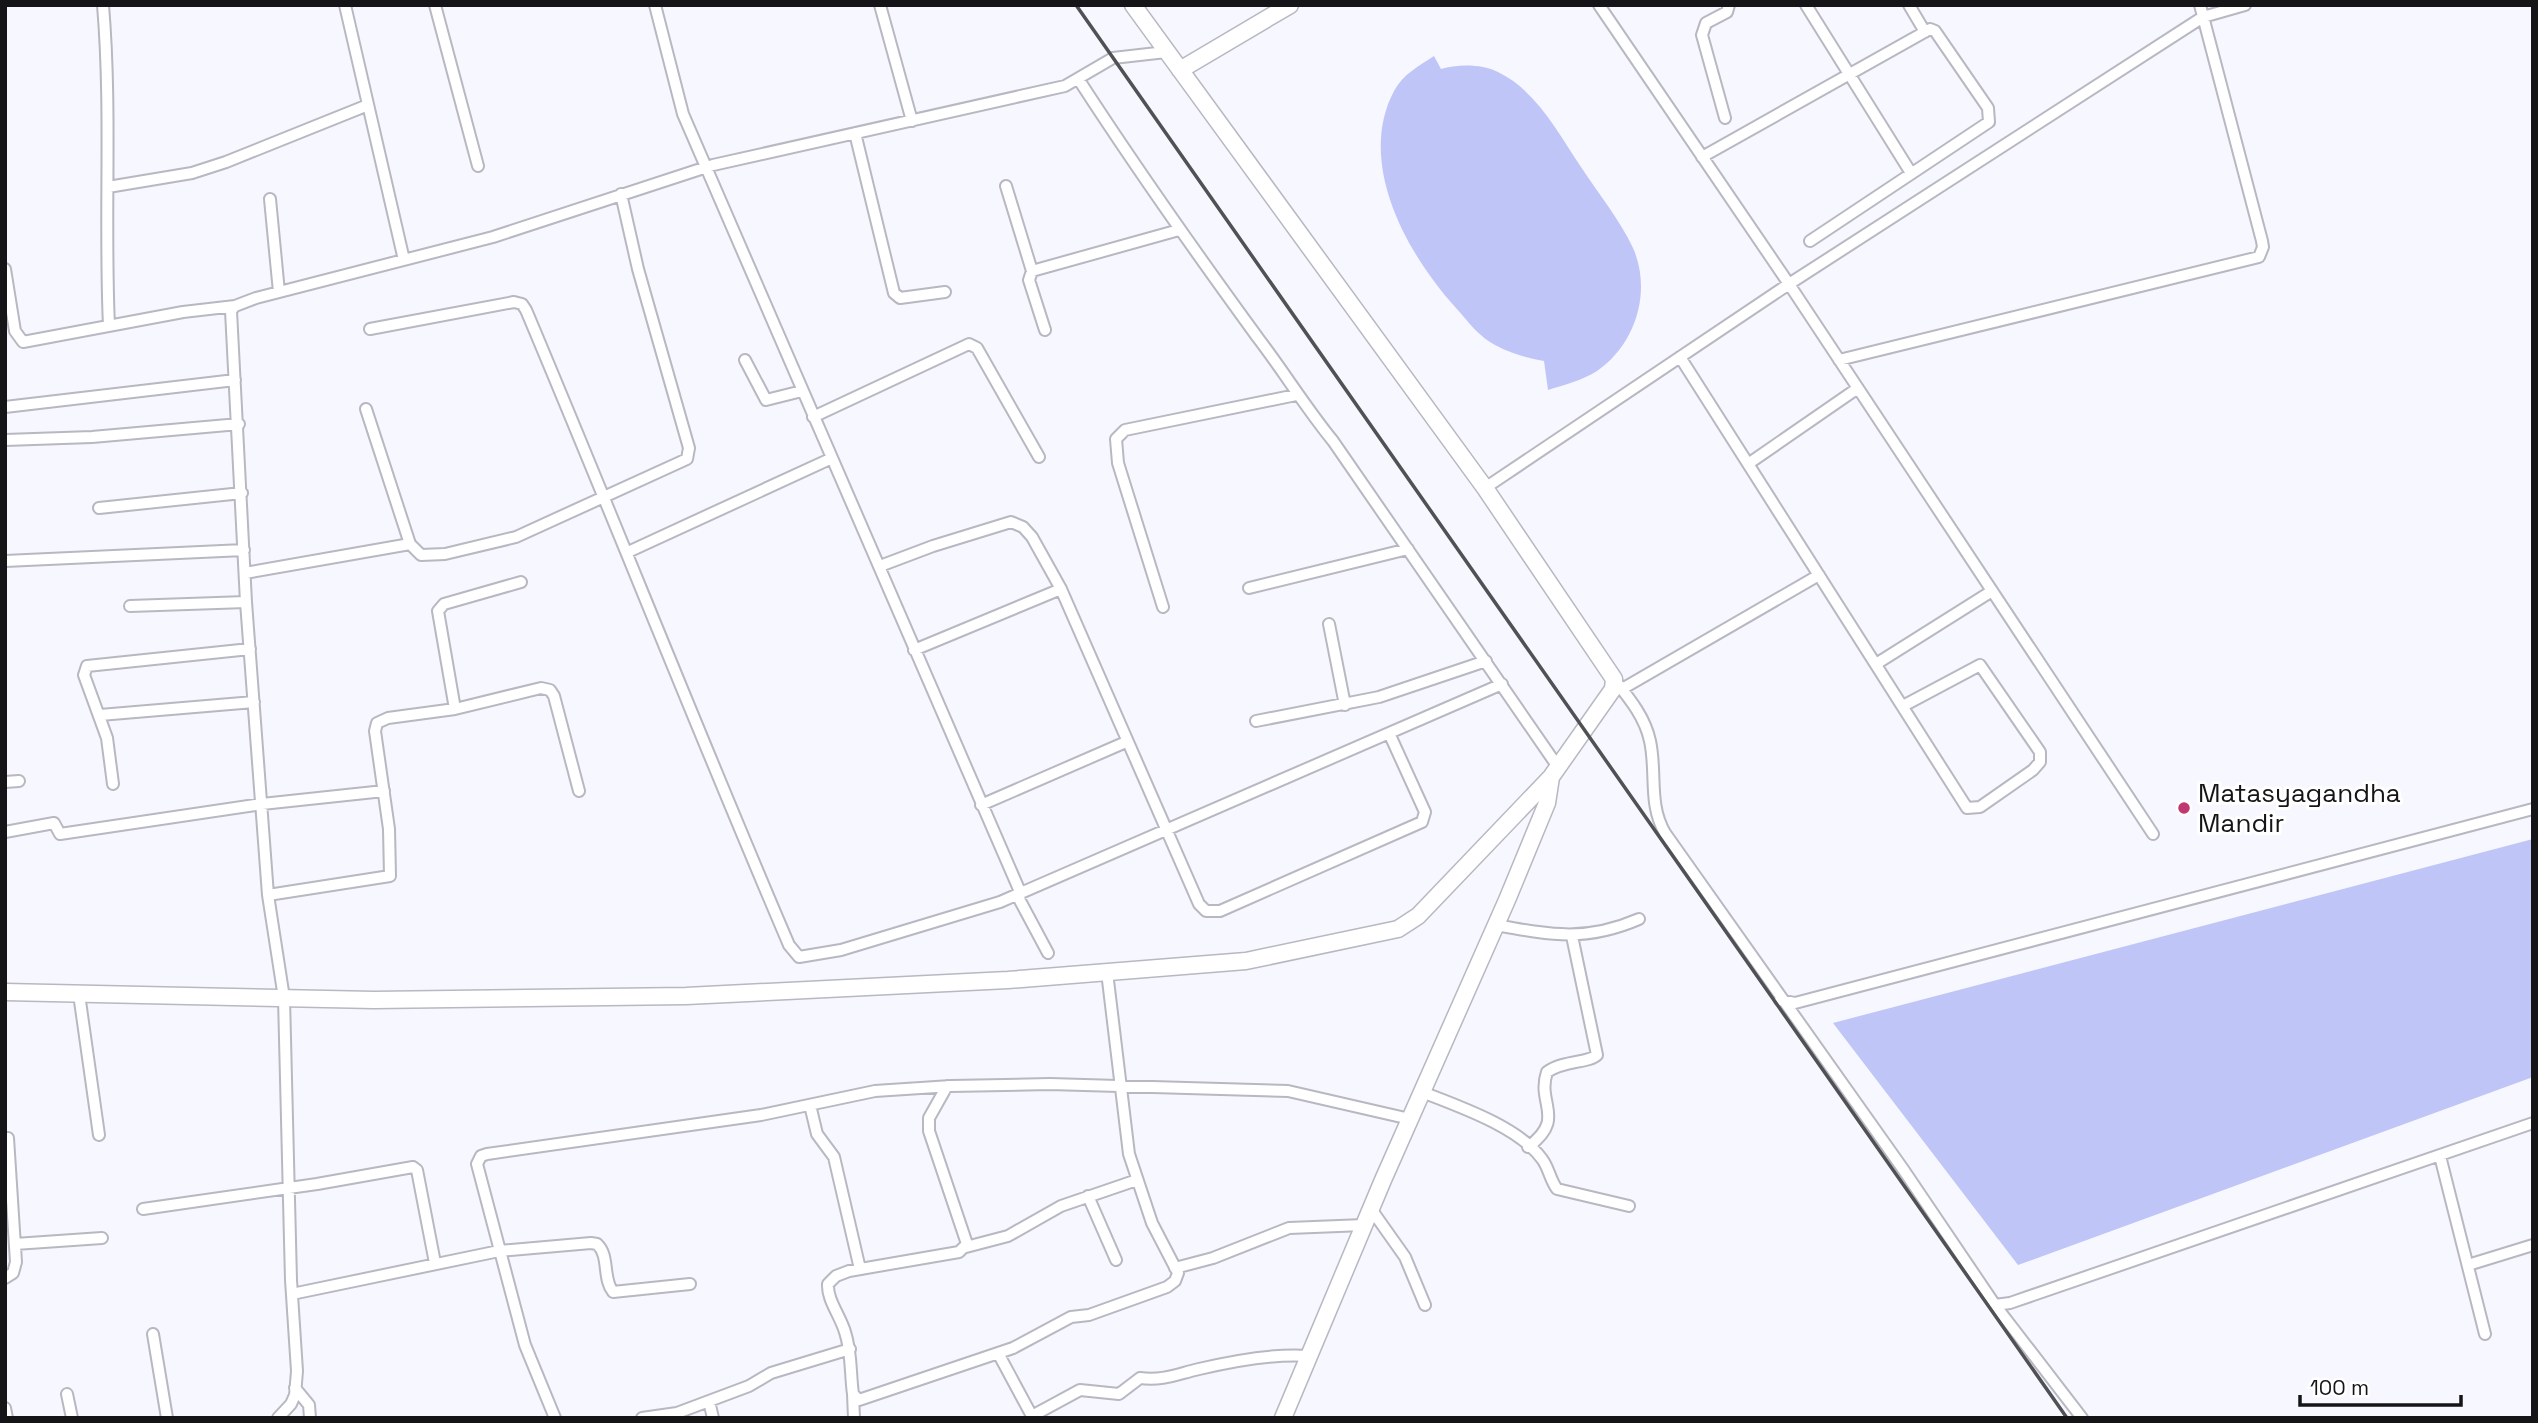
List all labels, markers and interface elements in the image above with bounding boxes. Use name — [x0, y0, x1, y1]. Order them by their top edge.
place label: Matasyagandha Mandir — [2198, 776, 2401, 840]
marker: Matasyagandha Mandir — [2176, 800, 2192, 816]
scale bar — [2300, 1364, 2461, 1408]
text: 100 m — [2310, 1374, 2369, 1401]

